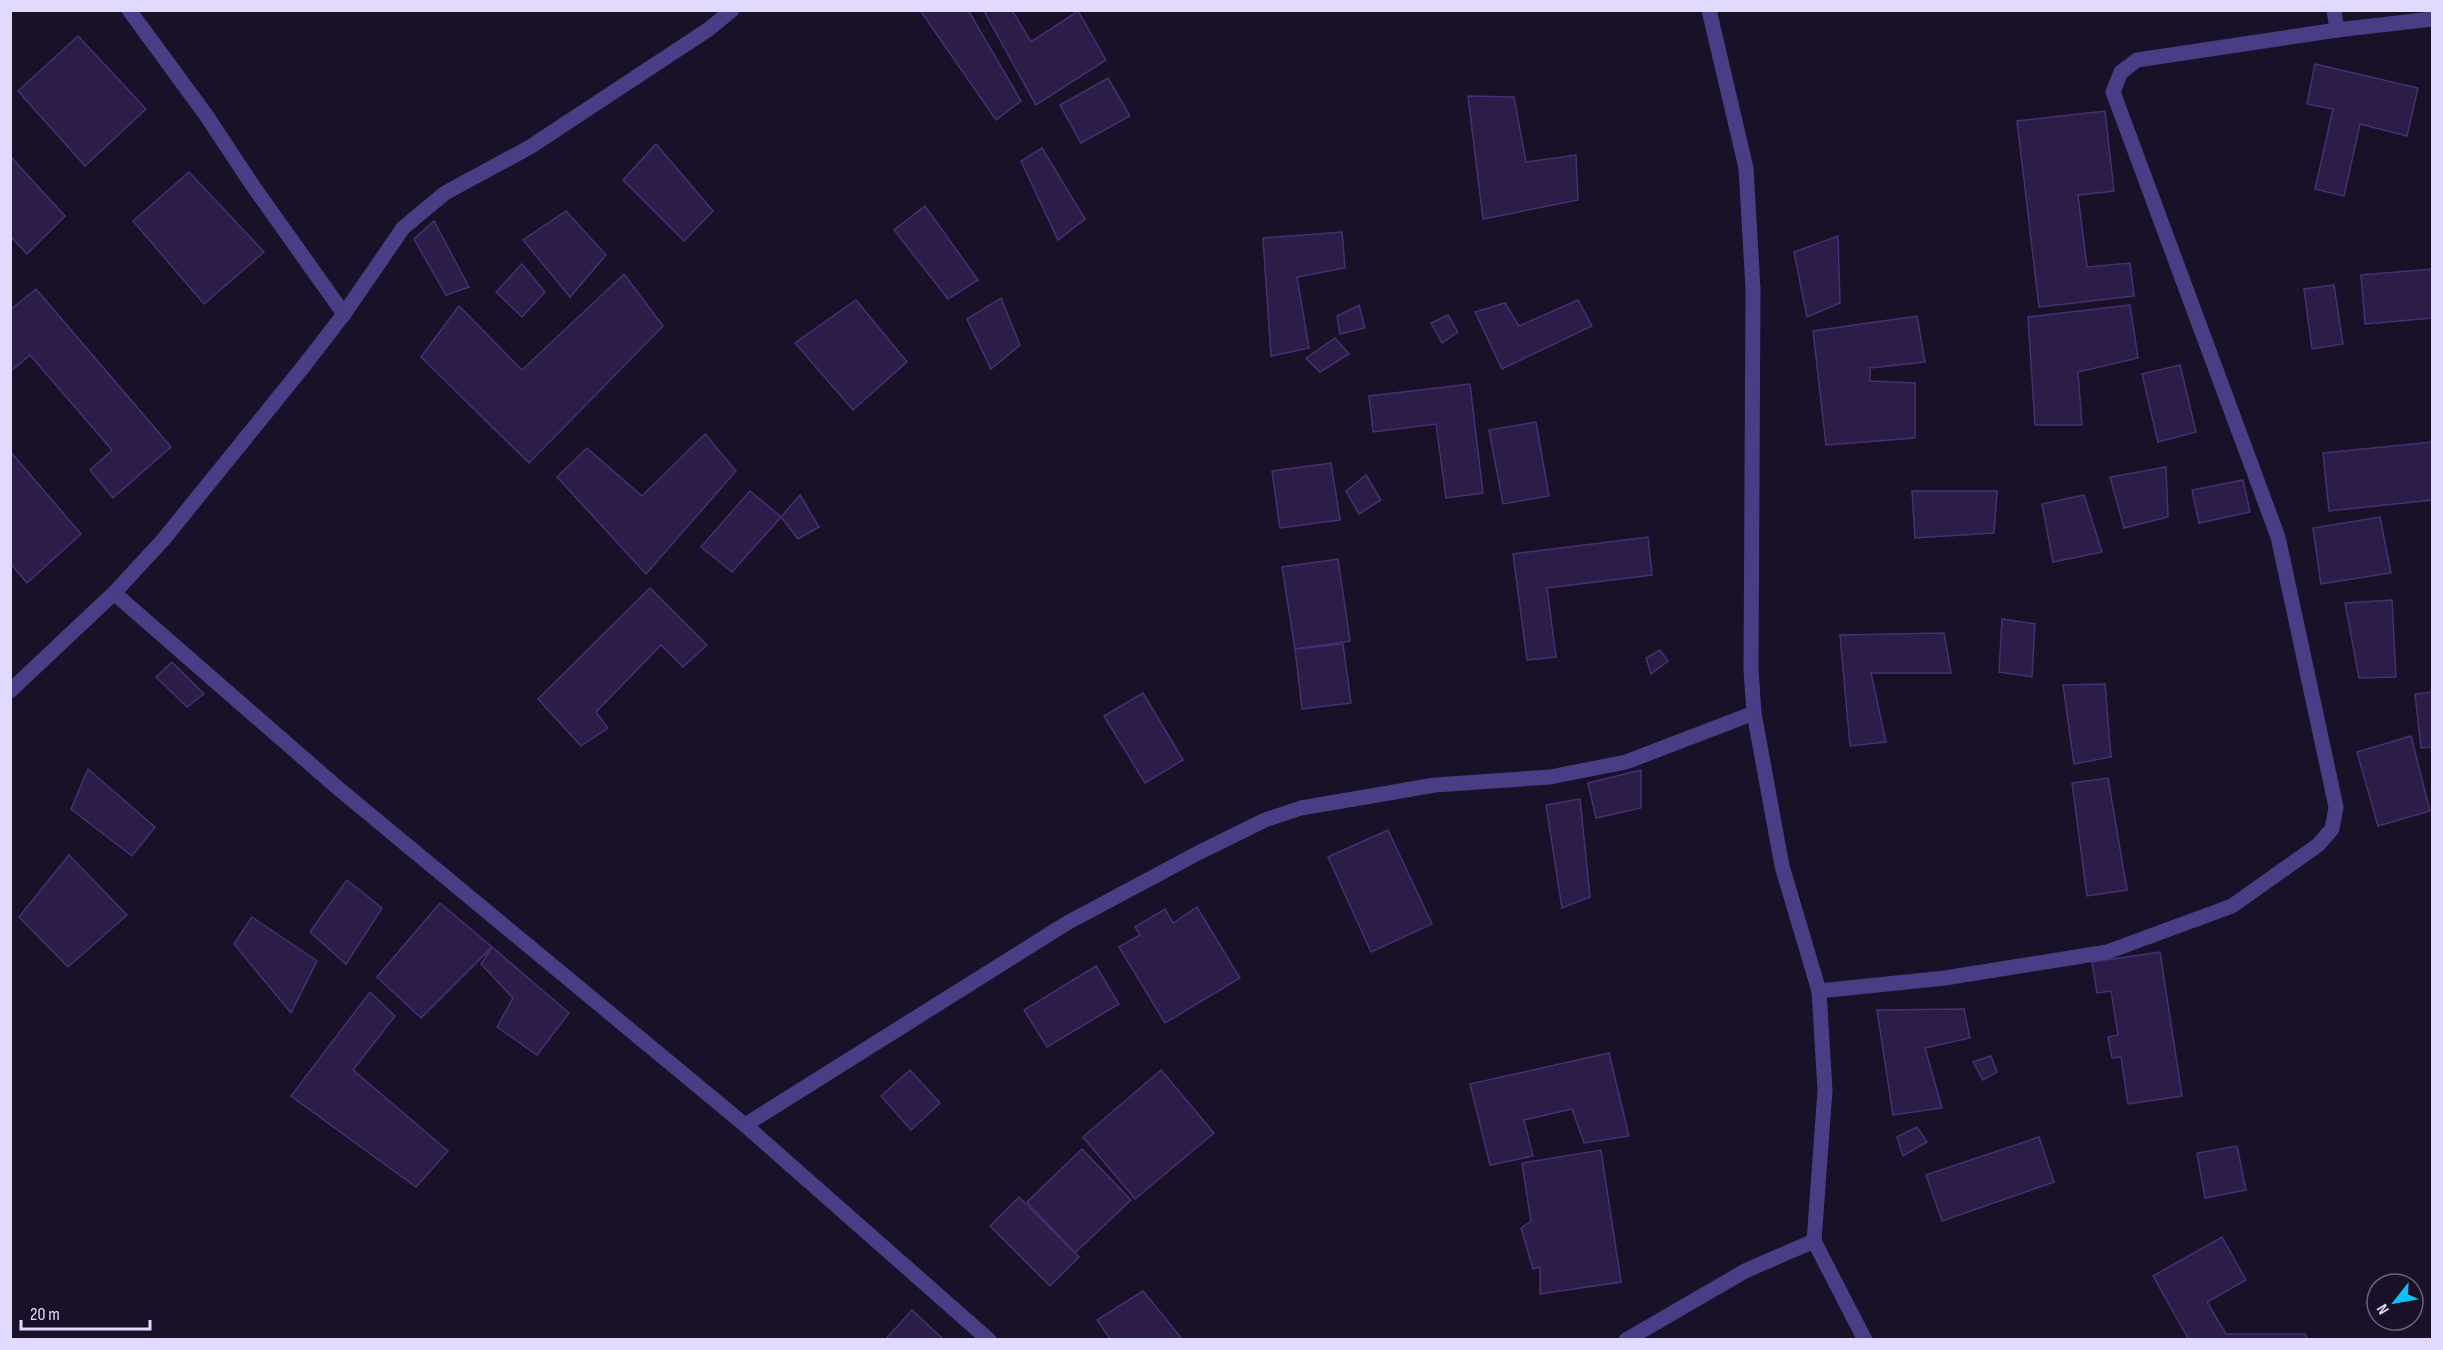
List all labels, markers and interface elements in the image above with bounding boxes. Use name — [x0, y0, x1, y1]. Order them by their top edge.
north arrow — [2365, 1272, 2425, 1332]
scale bar — [21, 1293, 150, 1331]
text: N — [2373, 1300, 2394, 1318]
text: 20 m — [30, 1304, 60, 1325]

